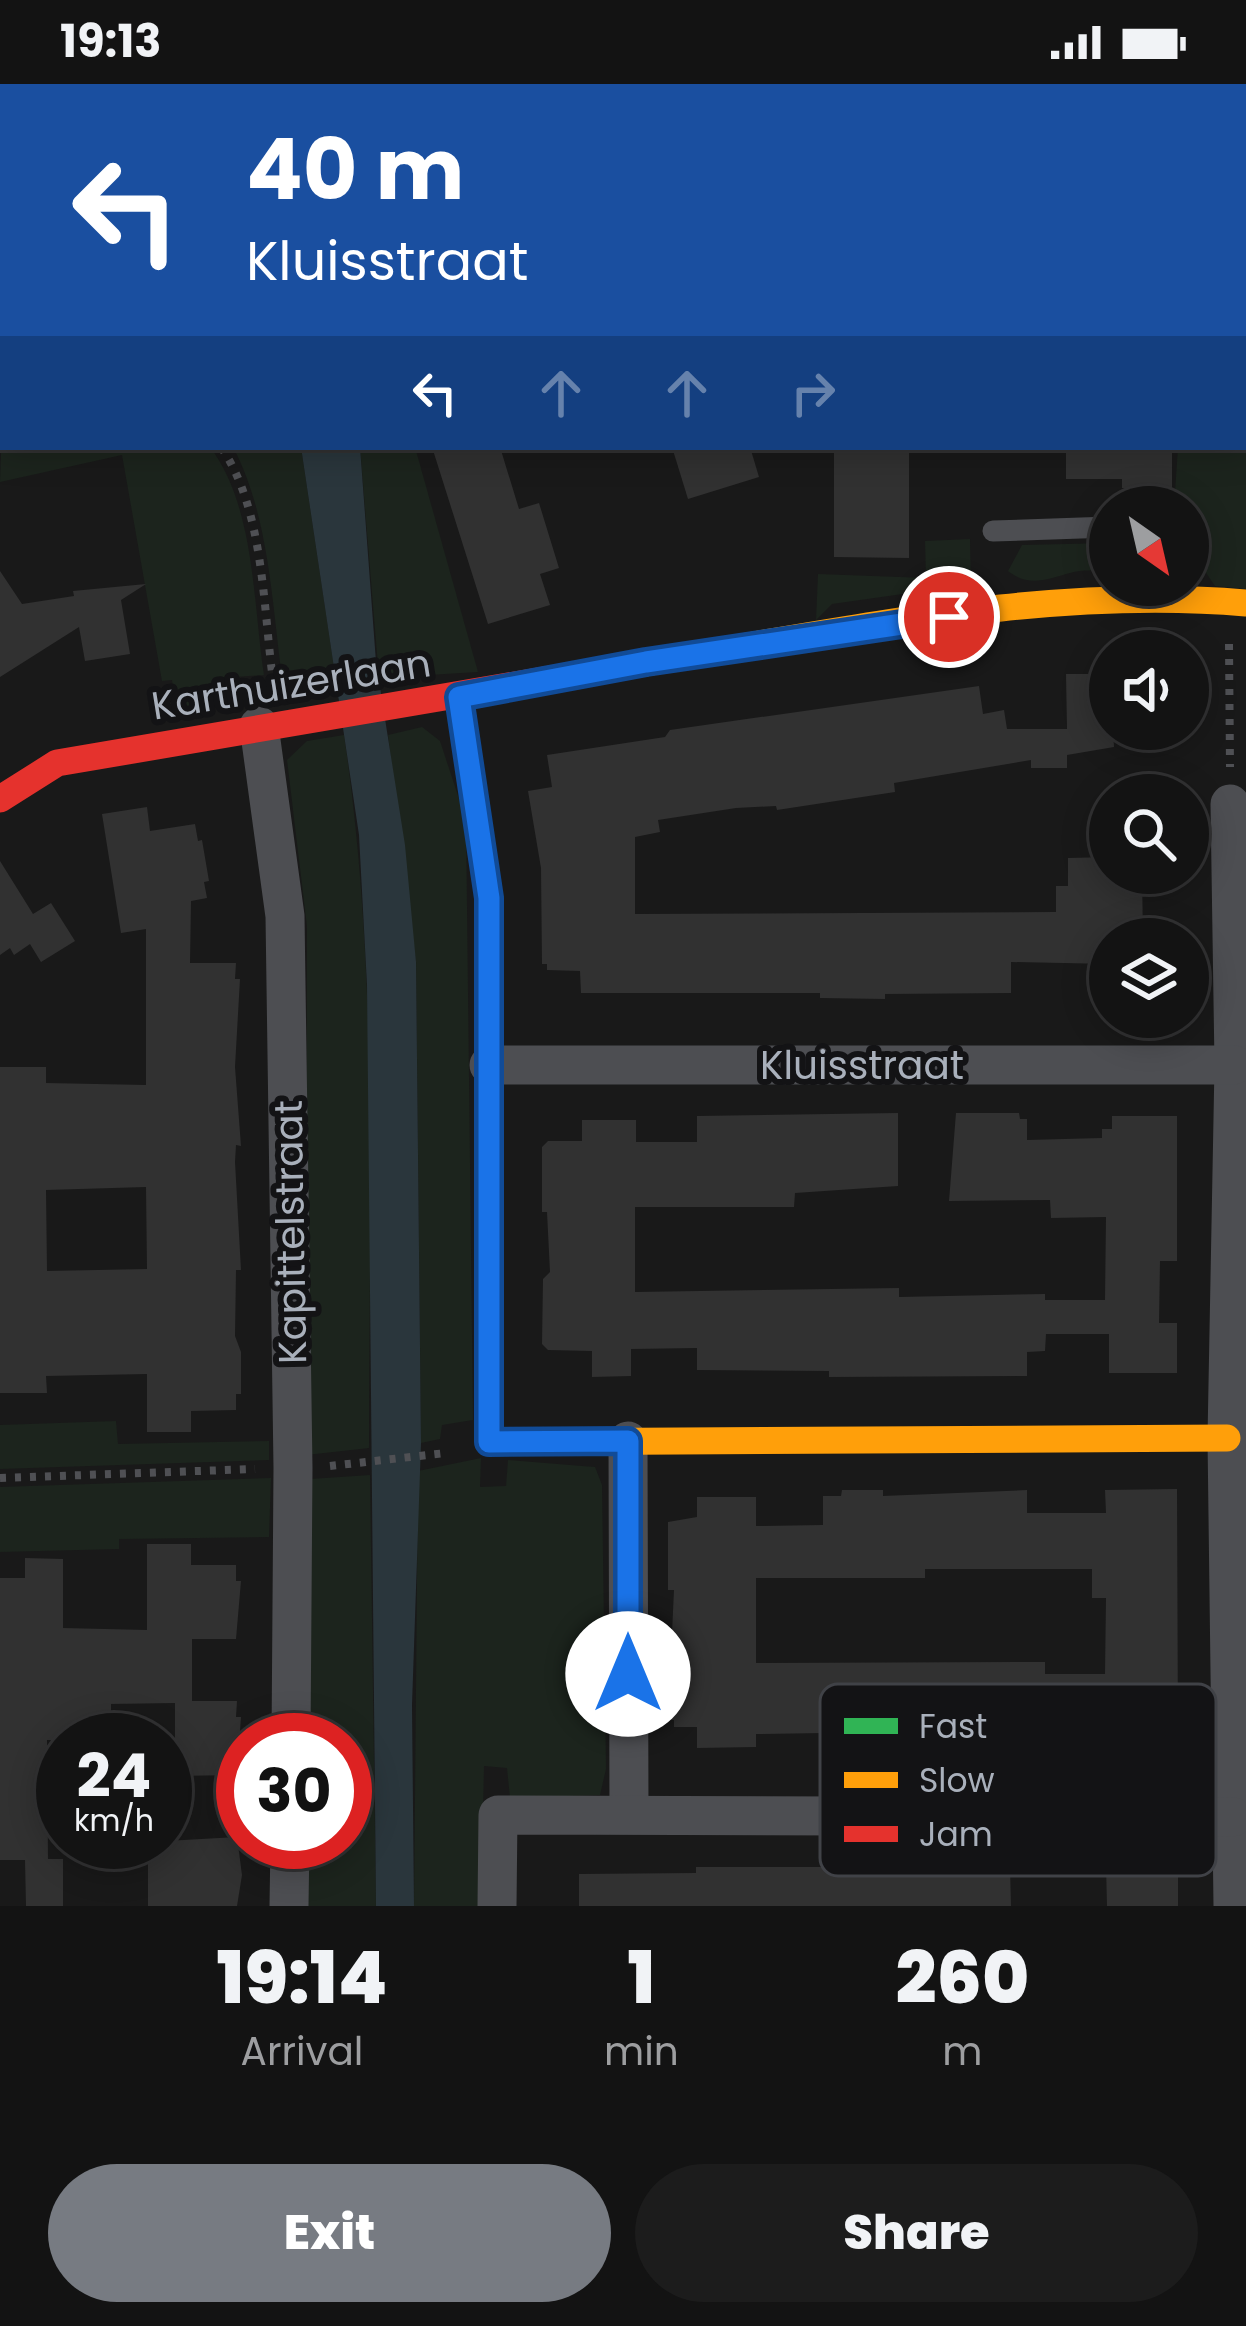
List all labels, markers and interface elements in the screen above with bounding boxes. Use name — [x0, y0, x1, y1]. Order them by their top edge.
text: 19:13 — [60, 10, 162, 73]
text: 40 m — [246, 111, 464, 228]
icon: left — [48, 132, 204, 288]
text: Kluisstraat — [246, 223, 528, 299]
icon: left — [402, 360, 468, 426]
icon: ahead — [528, 360, 594, 426]
icon: ahead — [654, 360, 720, 426]
icon: right — [780, 360, 846, 426]
north arrow — [1089, 486, 1209, 606]
map controls — [1089, 486, 1209, 1038]
pin — [898, 566, 1000, 668]
icon: arrive — [916, 584, 982, 650]
button: sound — [1089, 630, 1209, 750]
street label: Karthuizerlaan — [148, 635, 435, 734]
button: search — [1089, 774, 1209, 894]
button: layers — [1089, 918, 1209, 1038]
street label: Kluisstraat — [760, 1038, 964, 1093]
street label: Kapittelstraat — [261, 1100, 320, 1364]
position arrow — [565, 1611, 691, 1737]
legend — [820, 1684, 1216, 1876]
text: Fast — [919, 1703, 987, 1750]
speed limit sign: 30 — [216, 1713, 372, 1869]
text: 24 — [77, 1734, 151, 1818]
text: Slow — [919, 1757, 995, 1804]
text: km/h — [74, 1799, 154, 1842]
text: Jam — [919, 1811, 993, 1858]
text: 19:14 — [217, 1927, 387, 2028]
text: 1 — [627, 1927, 655, 2028]
text: 260 — [895, 1927, 1029, 2028]
text: Arrival — [241, 2024, 363, 2079]
text: min — [604, 2024, 679, 2079]
text: m — [942, 2024, 982, 2079]
button: Exit — [48, 2164, 611, 2302]
button: Share — [635, 2164, 1198, 2302]

